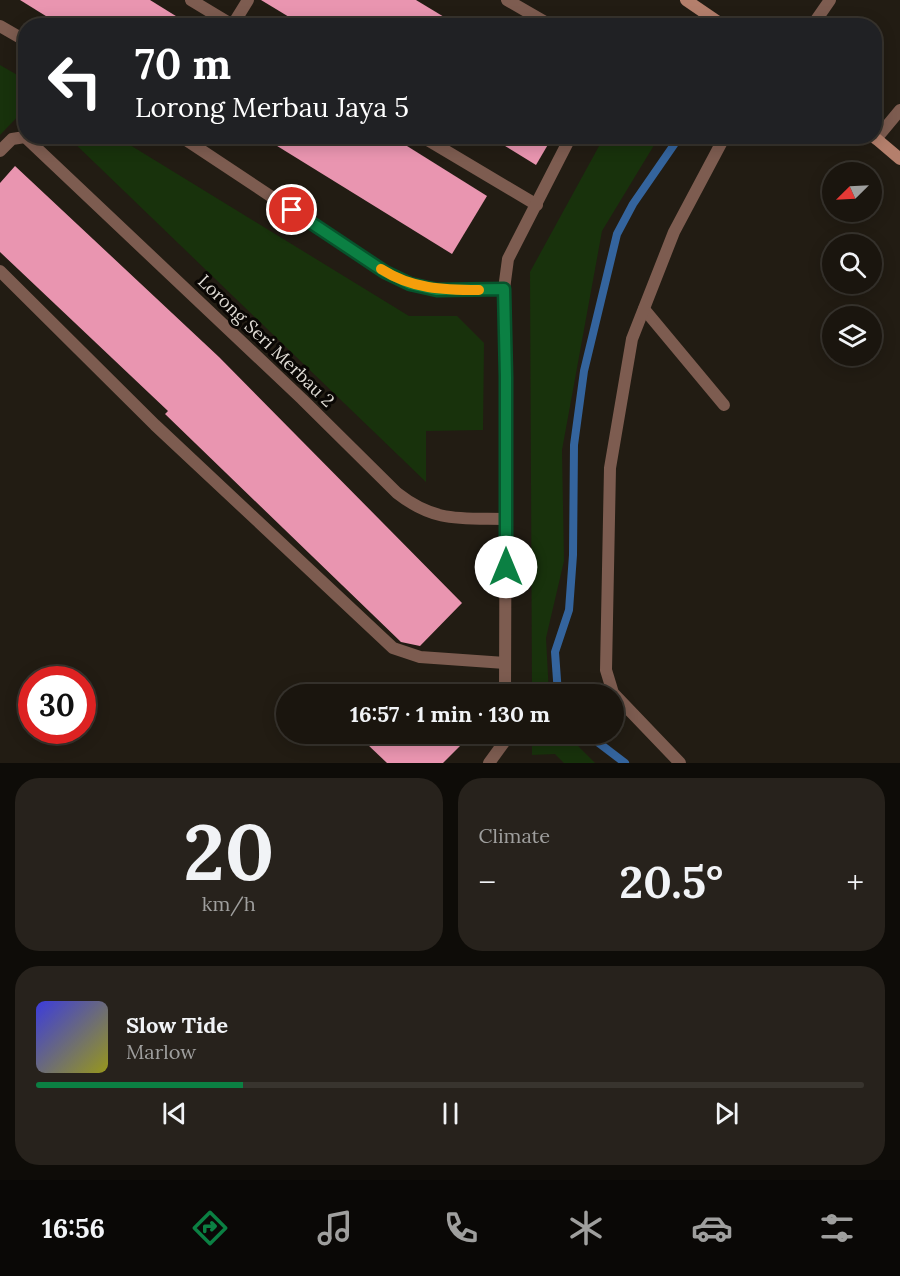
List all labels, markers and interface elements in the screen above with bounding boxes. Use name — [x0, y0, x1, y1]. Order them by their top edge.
text: 70 m — [135, 37, 231, 91]
icon: left — [36, 42, 114, 120]
text: Lorong Merbau Jaya 5 — [135, 90, 409, 124]
north arrow — [822, 162, 882, 222]
map controls — [822, 162, 882, 366]
pin — [266, 184, 317, 235]
icon: arrive — [275, 193, 308, 226]
button: search — [822, 234, 882, 294]
street label: Lorong Seri Merbau 2 — [193, 270, 339, 412]
button: layers — [822, 306, 882, 366]
position arrow — [474, 535, 538, 599]
speed limit sign: 30 — [18, 666, 96, 744]
text: 16:57 · 1 min · 130 m — [350, 700, 550, 728]
text: 20 — [183, 802, 274, 901]
text: Climate — [479, 823, 550, 848]
text: 20.5° — [619, 853, 723, 910]
text: − — [479, 861, 496, 903]
text: + — [846, 861, 864, 903]
text: km/h — [202, 891, 256, 916]
text: Slow Tide — [126, 1011, 228, 1039]
text: Marlow — [126, 1039, 196, 1064]
icon: previous — [158, 1097, 191, 1130]
icon: pause — [434, 1097, 467, 1130]
icon: next — [710, 1097, 743, 1130]
icon: directions — [189, 1207, 231, 1249]
icon: music — [314, 1207, 356, 1249]
icon: phone — [440, 1207, 482, 1249]
icon: climate — [565, 1207, 607, 1249]
icon: car — [691, 1207, 733, 1249]
icon: filters — [816, 1207, 858, 1249]
text: 16:56 — [42, 1211, 105, 1245]

